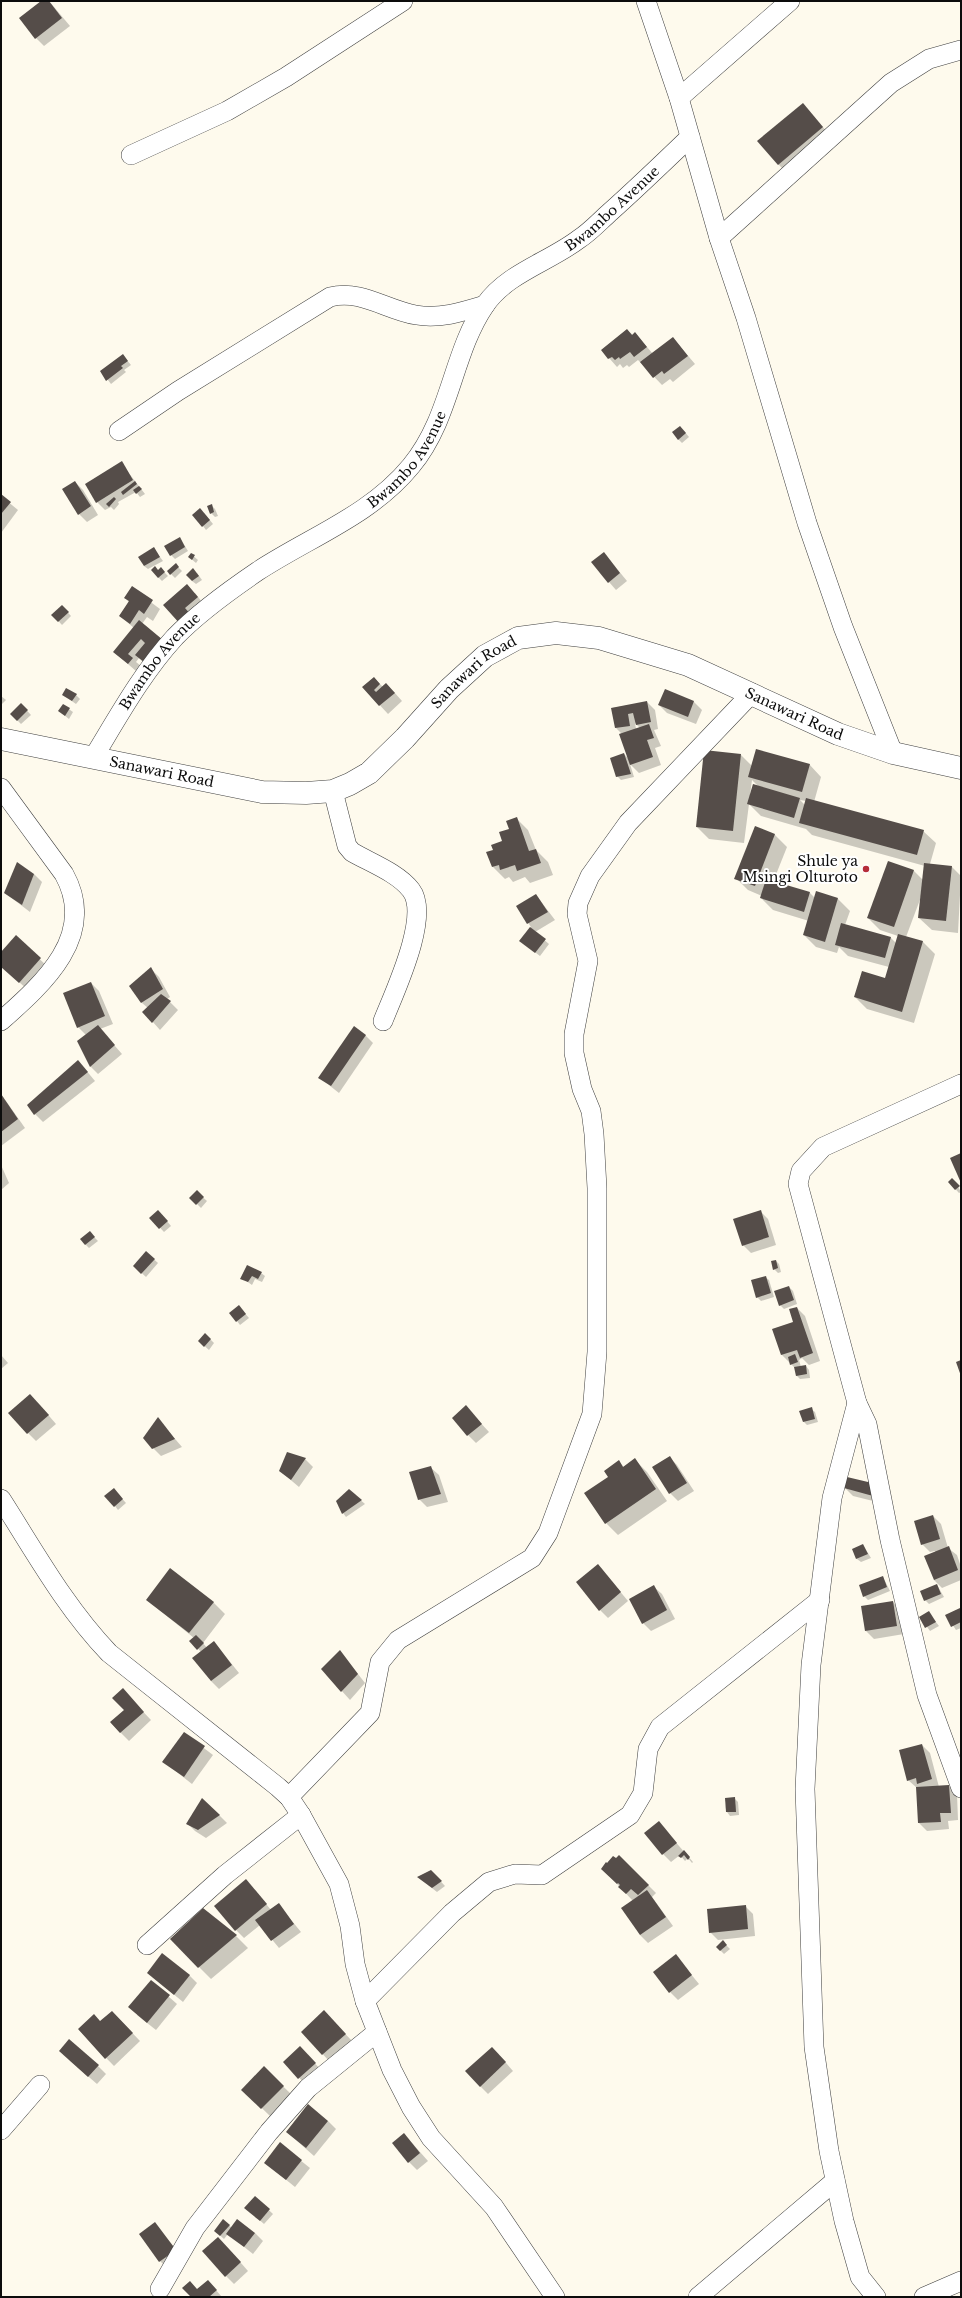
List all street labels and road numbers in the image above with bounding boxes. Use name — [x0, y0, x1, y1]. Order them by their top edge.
street label: Bwambo Avenue — [562, 162, 663, 255]
street label: Bwambo Avenue — [364, 408, 450, 512]
street label: Bwambo Avenue — [115, 609, 204, 713]
street label: Sanawari Road — [427, 631, 520, 712]
street label: Sanawari Road — [742, 684, 846, 744]
street label: Sanawari Road — [108, 752, 216, 791]

